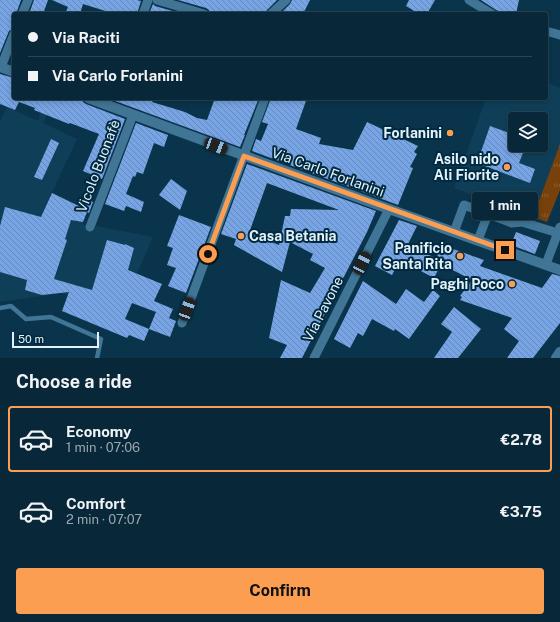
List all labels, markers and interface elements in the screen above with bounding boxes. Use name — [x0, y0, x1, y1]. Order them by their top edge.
text: Via Raciti — [52, 29, 120, 46]
text: Via Carlo Forlanini — [52, 67, 183, 84]
map controls — [508, 112, 548, 152]
button: layers — [508, 112, 548, 152]
street label: Vicolo Buonafè — [73, 117, 123, 215]
place label: Forlanini — [383, 125, 442, 141]
marker: Forlanini — [445, 128, 455, 138]
car — [203, 136, 229, 156]
street label: Via Carlo Forlanini — [270, 144, 386, 200]
place label: Asilo nido Ali Fiorite — [434, 151, 499, 183]
marker: Asilo nido Ali Fiorite — [502, 162, 512, 172]
callout: 1 min — [472, 192, 538, 220]
text: 1 min — [489, 198, 521, 213]
place label: Casa Betania — [249, 228, 337, 244]
marker: Casa Betania — [236, 231, 246, 241]
place label: Panificio Santa Rita — [382, 240, 452, 272]
route end — [496, 241, 514, 259]
route start — [199, 245, 217, 263]
car — [351, 250, 373, 276]
marker: Panificio Santa Rita — [455, 251, 465, 261]
street label: Via Pavone — [300, 274, 346, 344]
place label: Paghi Poco — [430, 276, 504, 292]
marker: Paghi Poco — [507, 279, 517, 289]
car — [177, 296, 197, 322]
scale bar — [12, 330, 99, 349]
text: 50 m — [18, 333, 44, 345]
text: Choose a ride — [16, 371, 132, 392]
icon: car — [18, 421, 54, 457]
text: Economy — [66, 423, 131, 440]
text: €2.78 — [501, 431, 542, 448]
text: 1 min · 07:06 — [66, 440, 140, 455]
icon: car — [18, 493, 54, 529]
text: Comfort — [66, 495, 126, 512]
text: €3.75 — [500, 503, 542, 520]
text: 2 min · 07:07 — [66, 512, 142, 527]
button: Confirm — [16, 568, 544, 614]

